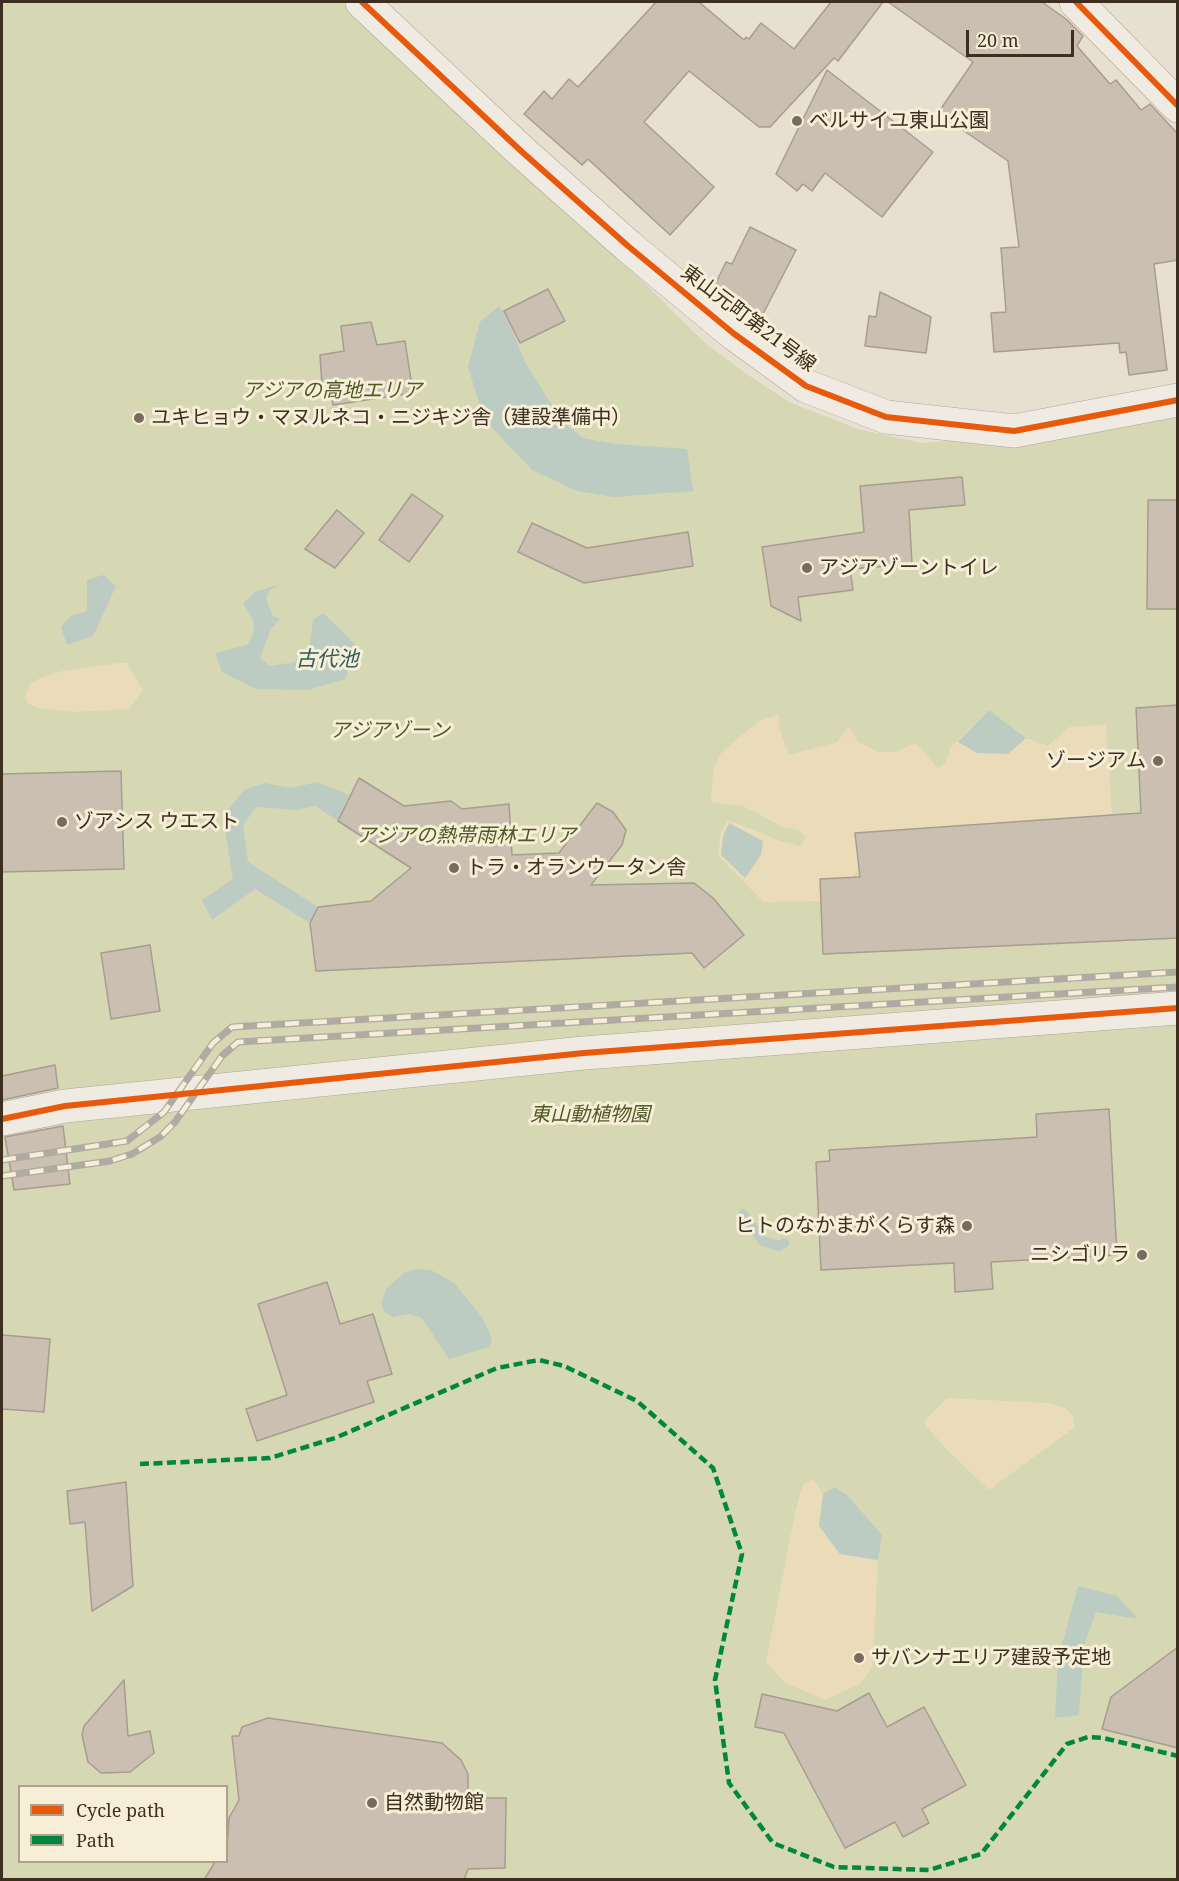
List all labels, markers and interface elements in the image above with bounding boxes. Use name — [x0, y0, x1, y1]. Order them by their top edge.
scale bar — [969, 18, 1077, 56]
text: 20 m — [977, 28, 1019, 52]
place label: ベルサイユ東山公園 — [809, 109, 989, 133]
marker: ベルサイユ東山公園 — [790, 114, 804, 128]
street label: 東山元町第21号線 — [676, 261, 820, 377]
park label: アジアの高地エリア — [242, 379, 422, 403]
place label: ユキヒョウ・マヌルネコ・ニジキジ舎（建設準備中） — [151, 406, 631, 430]
marker: ユキヒョウ・マヌルネコ・ニジキジ舎（建設準備中） — [132, 411, 146, 425]
place label: アジアゾーントイレ — [819, 556, 999, 580]
marker: アジアゾーントイレ — [800, 561, 814, 575]
water label: 古代池 — [296, 647, 358, 673]
park label: アジアゾーン — [330, 719, 450, 743]
place label: ゾージアム — [1046, 749, 1146, 773]
marker: ゾージアム — [1151, 754, 1165, 768]
place label: ゾアシス ウエスト — [74, 810, 239, 834]
marker: ゾアシス ウエスト — [55, 815, 69, 829]
park label: アジアの熱帯雨林エリア — [356, 824, 576, 848]
place label: トラ・オランウータン舎 — [466, 856, 686, 880]
marker: トラ・オランウータン舎 — [447, 861, 461, 875]
park label: 東山動植物園 — [530, 1103, 650, 1127]
place label: ヒトのなかまがくらす森 — [735, 1214, 955, 1238]
marker: ヒトのなかまがくらす森 — [960, 1219, 974, 1233]
place label: ニシゴリラ — [1030, 1243, 1130, 1267]
marker: ニシゴリラ — [1135, 1248, 1149, 1262]
place label: サバンナエリア建設予定地 — [871, 1646, 1111, 1670]
marker: サバンナエリア建設予定地 — [852, 1651, 866, 1665]
legend — [18, 1785, 228, 1863]
place label: 自然動物館 — [384, 1791, 484, 1815]
marker: 自然動物館 — [365, 1796, 379, 1810]
text: Cycle path — [76, 1798, 165, 1822]
text: Path — [76, 1828, 115, 1852]

